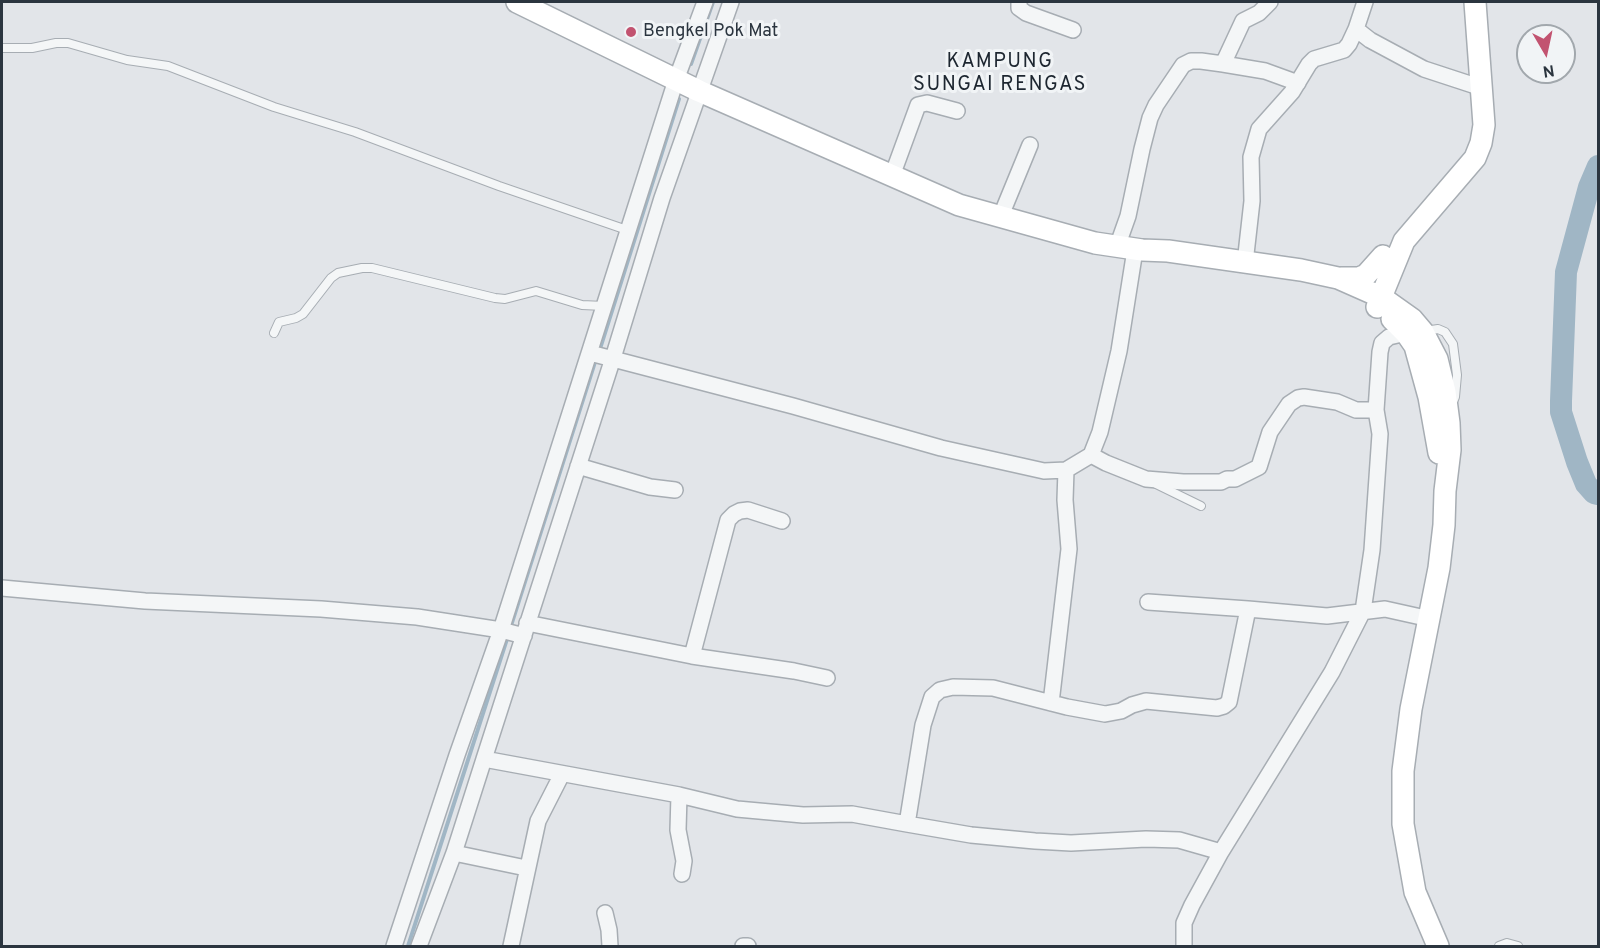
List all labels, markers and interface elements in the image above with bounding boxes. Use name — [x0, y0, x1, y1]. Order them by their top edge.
place label: Bengkel Pok Mat — [643, 21, 778, 43]
north arrow — [1516, 24, 1576, 84]
marker: Bengkel Pok Mat — [624, 25, 638, 39]
district label: KAMPUNG SUNGAI RENGAS — [913, 51, 1087, 98]
text: N — [1541, 59, 1556, 81]

